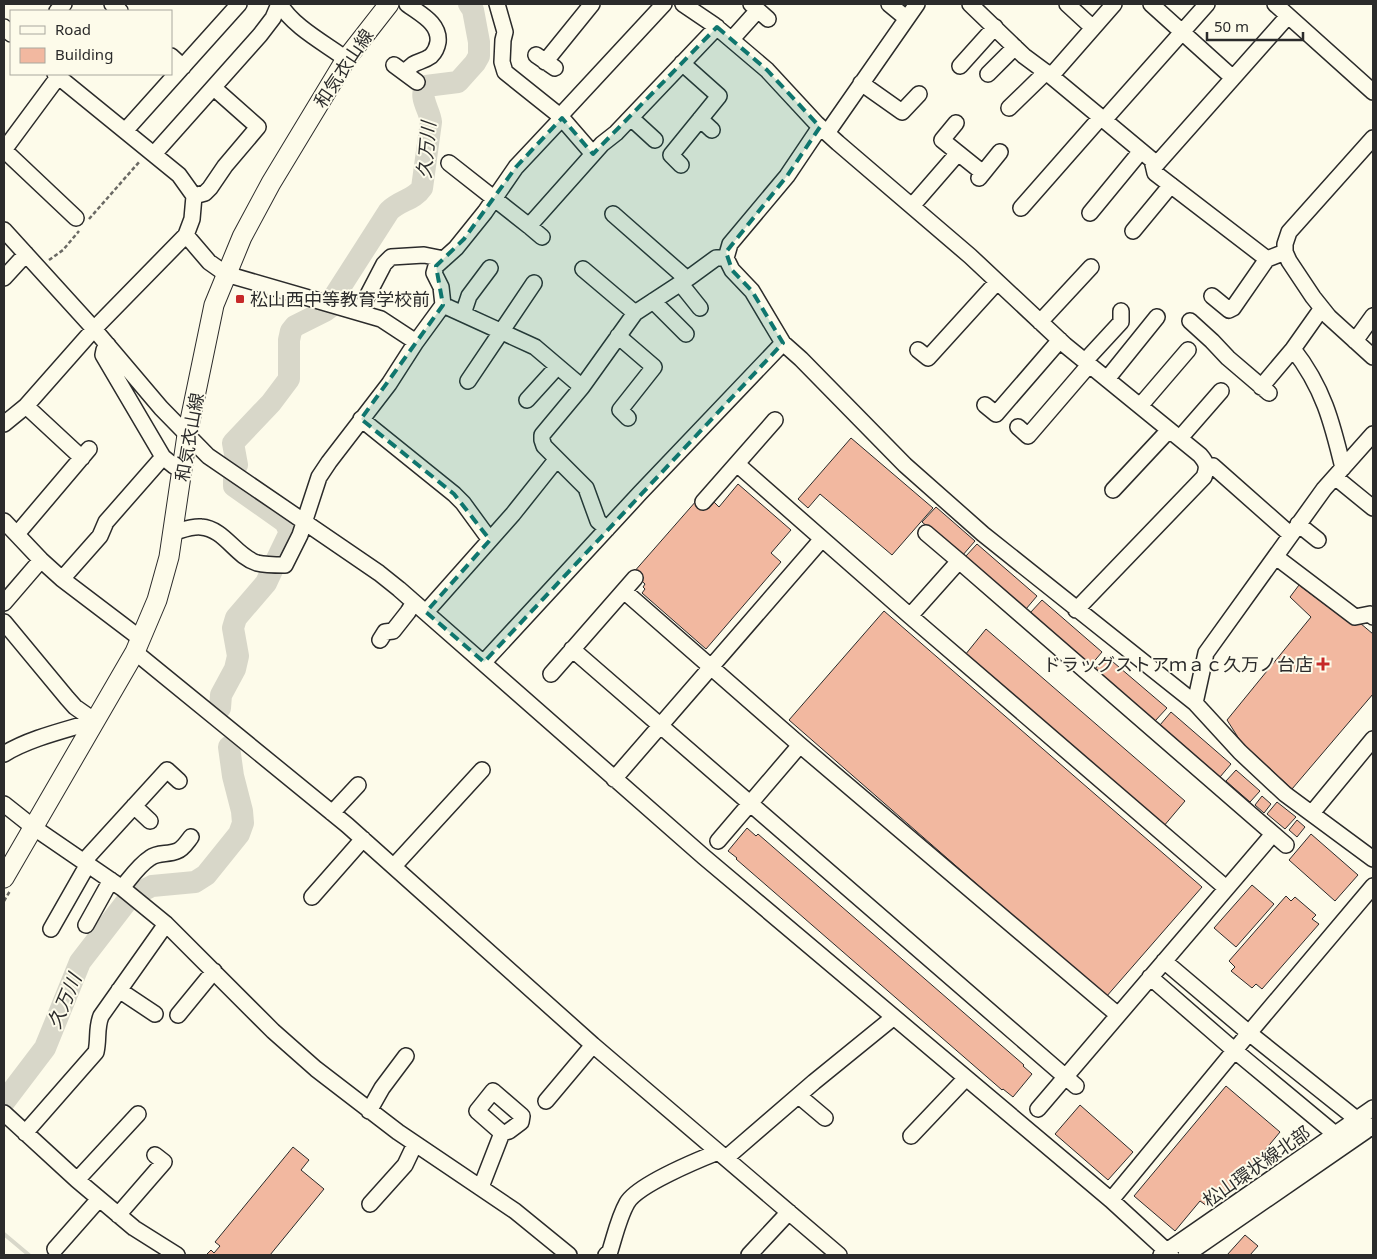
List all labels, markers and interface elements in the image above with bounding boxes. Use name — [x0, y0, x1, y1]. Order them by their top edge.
legend — [10, 10, 172, 75]
scale bar — [1207, 10, 1303, 42]
text: 50 m — [1214, 16, 1249, 36]
text: Road — [55, 19, 91, 39]
street label: 和気衣山線 — [308, 24, 378, 112]
text: Building — [55, 44, 113, 64]
water label: 久万川 — [411, 118, 442, 180]
place label: 松山西中等教育学校前 — [250, 287, 430, 311]
marker: 松山西中等教育学校前 — [234, 293, 246, 305]
street label: 和気衣山線 — [169, 391, 209, 483]
place label: ドラッグストアｍａｃ久万ノ台店 — [1043, 652, 1313, 676]
marker: ドラッグストアｍａｃ久万ノ台店 — [1317, 658, 1329, 670]
water label: 久万川 — [41, 968, 88, 1032]
street label: 松山環状線北部 — [1198, 1120, 1314, 1212]

